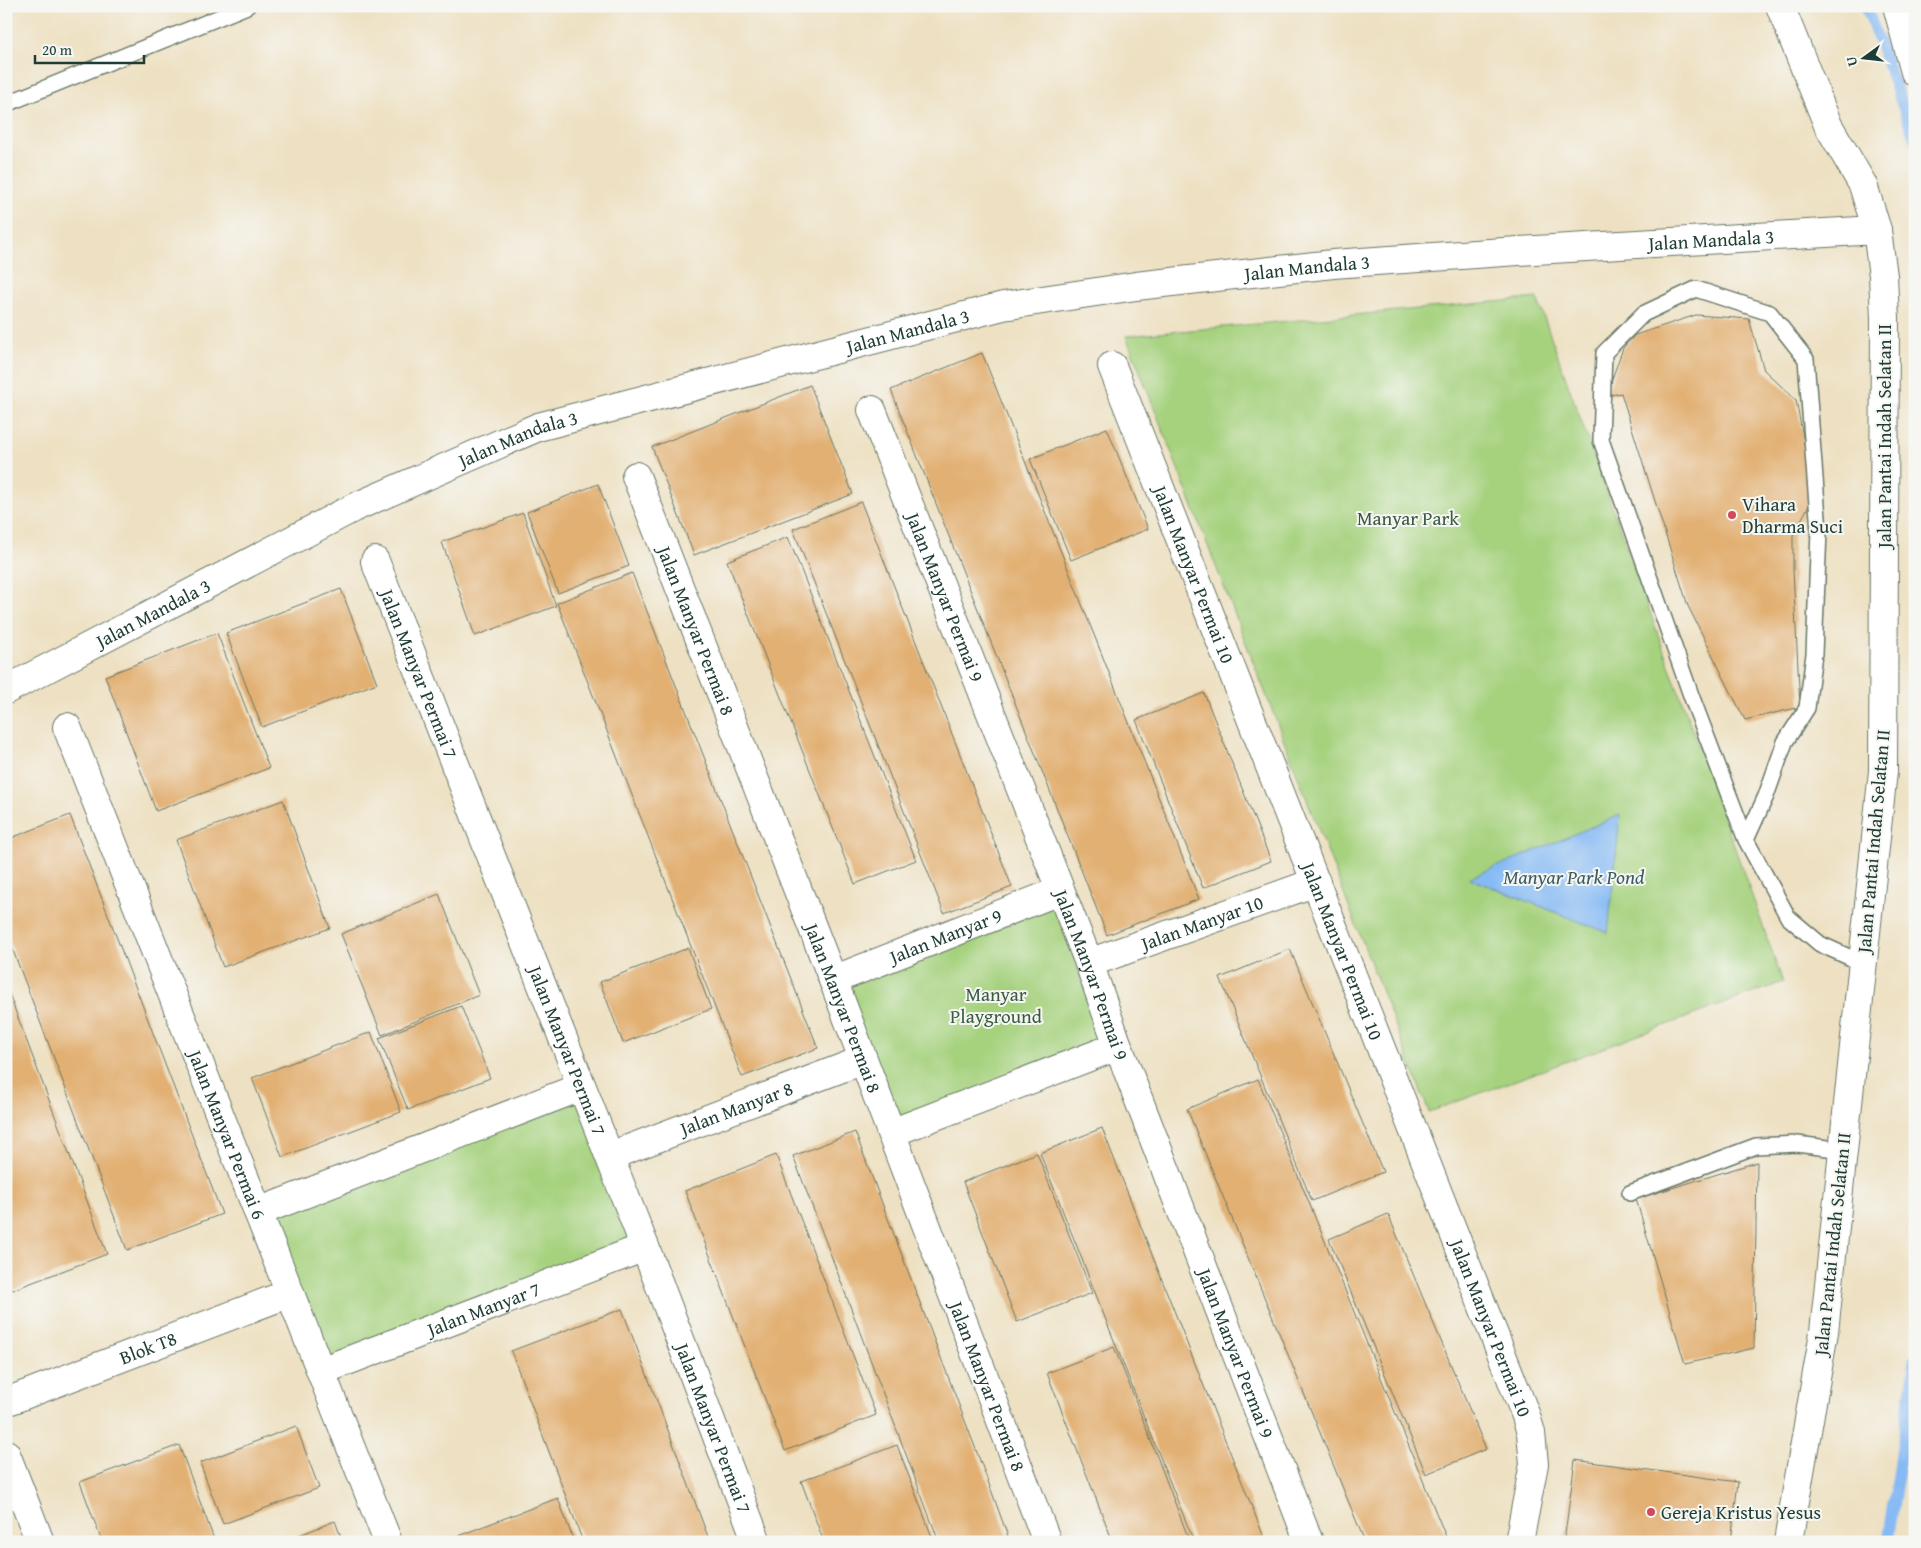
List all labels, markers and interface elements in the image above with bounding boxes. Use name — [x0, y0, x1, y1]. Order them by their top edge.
scale bar — [35, 32, 144, 64]
north arrow — [1838, 32, 1888, 82]
text: 20 m — [42, 39, 73, 60]
text: U — [1840, 54, 1862, 69]
street label: Jalan Mandala 3 — [1645, 222, 1775, 257]
street label: Jalan Mandala 3 — [1241, 247, 1371, 288]
street label: Jalan Mandala 3 — [841, 301, 972, 361]
street label: Jalan Pantai Indah Selatan II — [1870, 324, 1898, 550]
street label: Jalan Mandala 3 — [452, 403, 581, 475]
street label: Jalan Manyar Permai 10 — [1146, 480, 1242, 667]
place label: Vihara Dharma Suci — [1742, 490, 1843, 540]
park label: Manyar Park — [1357, 504, 1459, 532]
street label: Jalan Manyar Permai 9 — [899, 506, 991, 686]
marker: Vihara Dharma Suci — [1726, 509, 1738, 521]
street label: Jalan Manyar Permai 8 — [650, 540, 742, 719]
street label: Jalan Mandala 3 — [89, 571, 215, 656]
street label: Jalan Manyar Permai 7 — [373, 583, 465, 762]
street label: Jalan Pantai Indah Selatan II — [1849, 728, 1897, 956]
street label: Jalan Manyar Permai 10 — [1294, 856, 1390, 1044]
water label: Manyar Park Pond — [1503, 862, 1645, 891]
street label: Jalan Manyar Permai 9 — [1047, 883, 1136, 1064]
street label: Jalan Manyar 10 — [1135, 888, 1267, 958]
street label: Jalan Manyar 9 — [883, 901, 1006, 971]
street label: Jalan Manyar Permai 8 — [797, 917, 889, 1097]
street label: Jalan Manyar Permai 7 — [521, 960, 614, 1139]
park label: Manyar Playground — [950, 980, 1043, 1030]
street label: Jalan Manyar Permai 6 — [181, 1044, 273, 1223]
street label: Jalan Manyar 8 — [674, 1074, 797, 1143]
street label: Jalan Pantai Indah Selatan II — [1806, 1131, 1858, 1359]
street label: Jalan Manyar Permai 10 — [1443, 1233, 1539, 1421]
street label: Jalan Manyar Permai 9 — [1190, 1262, 1282, 1442]
street label: Jalan Manyar 7 — [421, 1275, 544, 1344]
street label: Jalan Manyar Permai 8 — [942, 1296, 1033, 1475]
street label: Blok T8 — [115, 1324, 181, 1371]
street label: Jalan Manyar Permai 7 — [668, 1337, 759, 1517]
place label: Gereja Kristus Yesus — [1661, 1498, 1821, 1526]
marker: Gereja Kristus Yesus — [1645, 1506, 1657, 1518]

